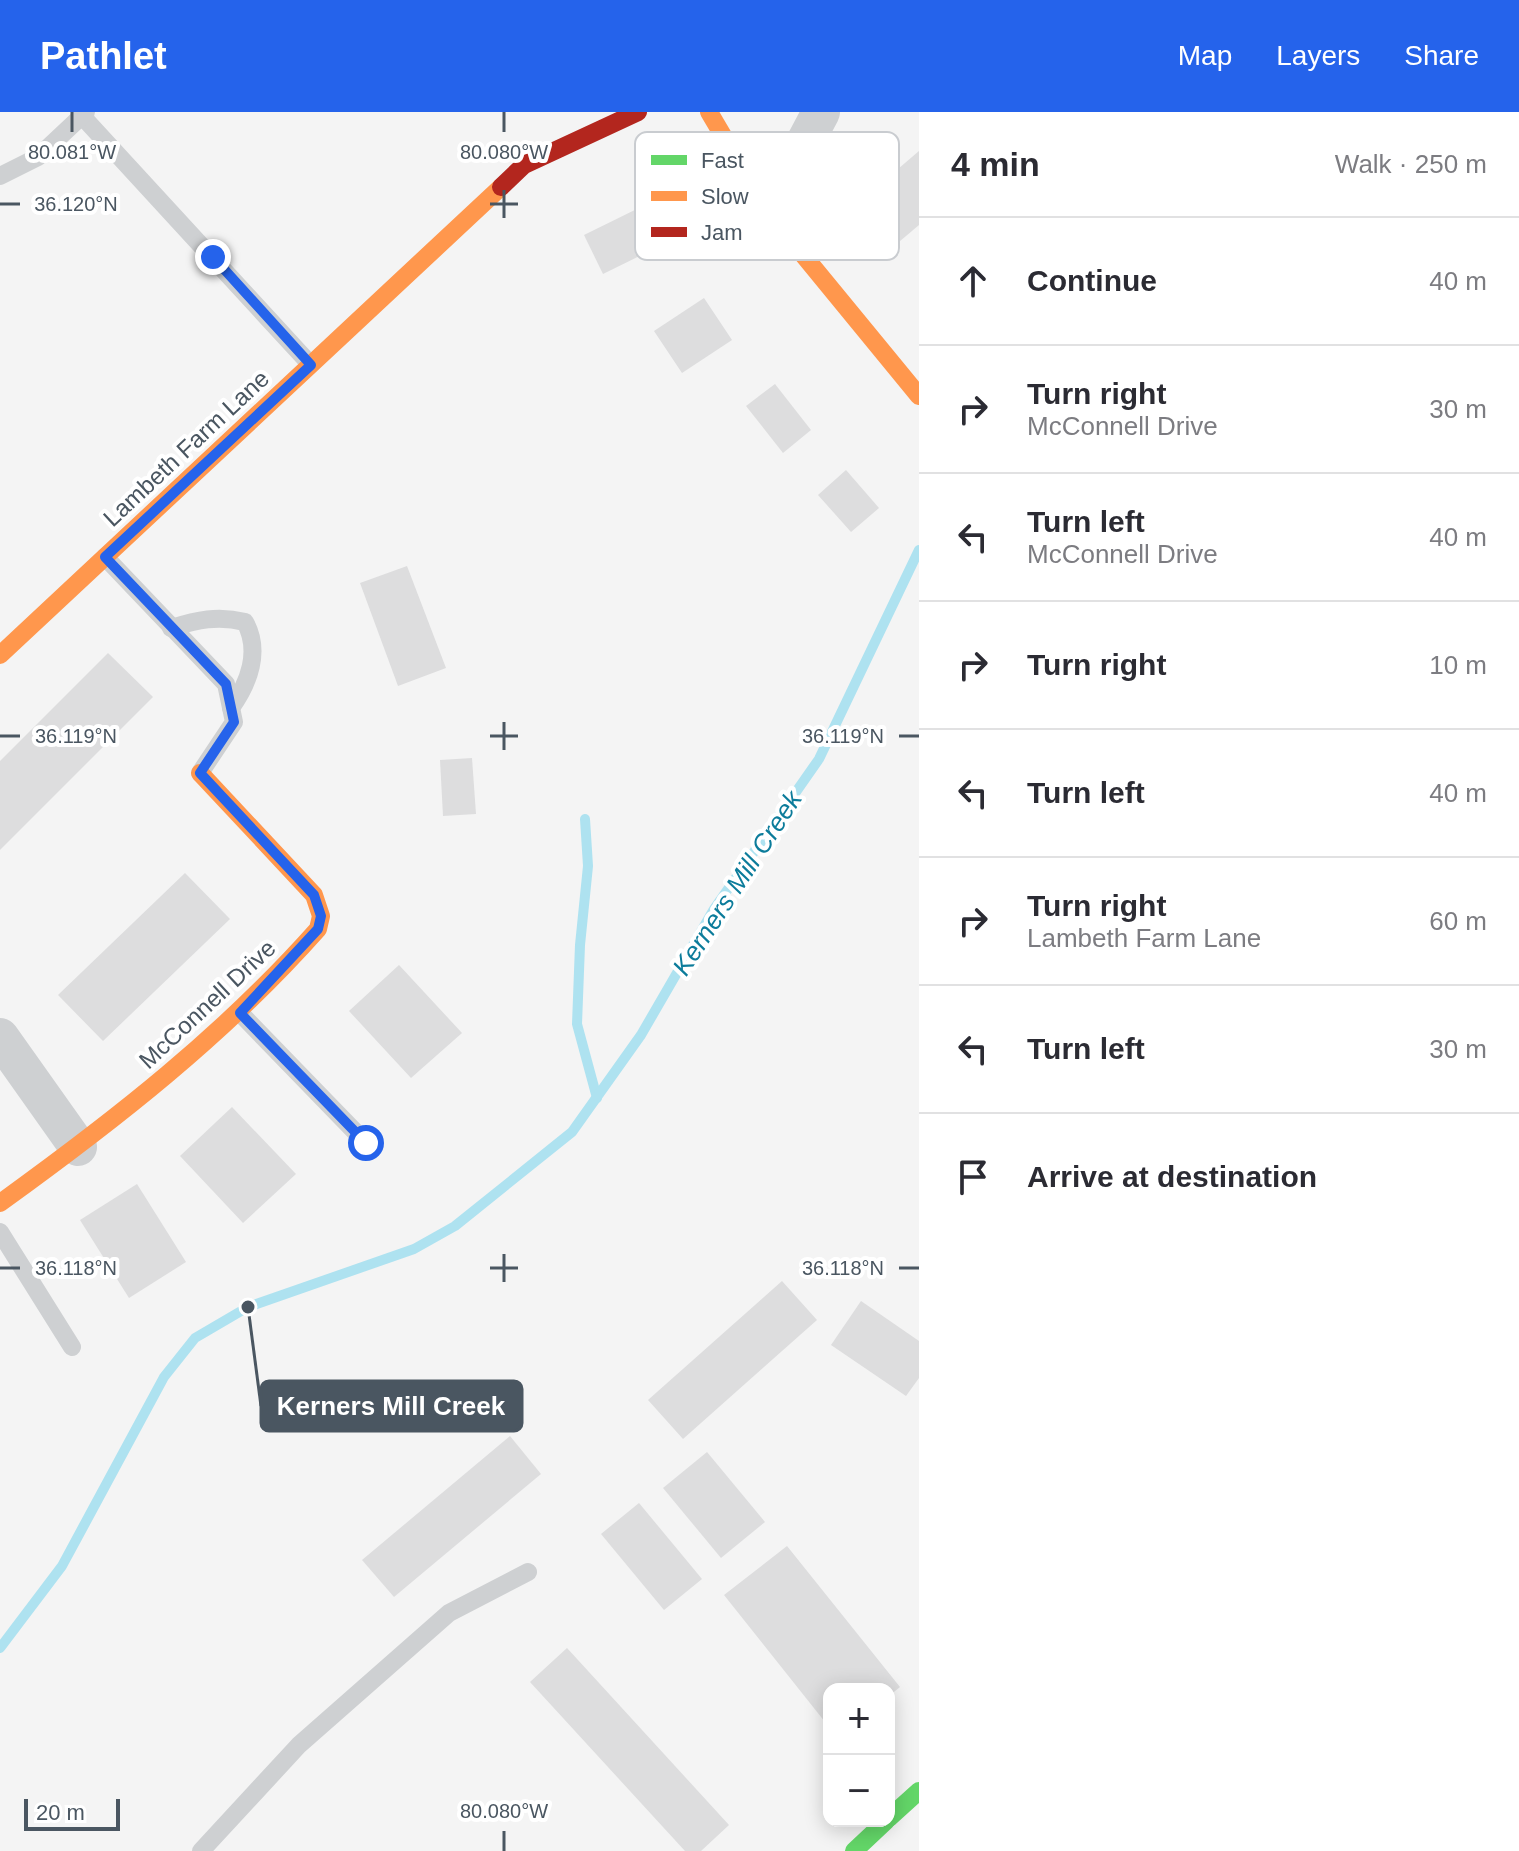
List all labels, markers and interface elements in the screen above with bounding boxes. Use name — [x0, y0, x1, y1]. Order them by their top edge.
text: Pathlet — [40, 35, 167, 77]
text: Map — [1178, 40, 1232, 71]
text: Layers — [1276, 40, 1360, 71]
text: Share — [1404, 40, 1479, 71]
legend — [635, 132, 899, 260]
text: 80.081°W — [28, 141, 116, 163]
text: 80.080°W — [460, 141, 548, 163]
text: 4 min — [951, 145, 1040, 183]
text: Fast — [701, 148, 744, 173]
text: Walk · 250 m — [1335, 149, 1487, 179]
text: Slow — [701, 184, 749, 209]
text: 36.120°N — [34, 193, 118, 215]
text: Jam — [701, 220, 743, 245]
route end — [195, 239, 231, 275]
icon: ahead — [951, 259, 995, 303]
text: Continue — [1027, 264, 1157, 297]
text: 40 m — [1429, 266, 1487, 296]
street label: Lambeth Farm Lane — [98, 364, 274, 532]
text: Turn right — [1027, 377, 1166, 410]
icon: right — [951, 387, 995, 431]
text: 30 m — [1429, 394, 1487, 424]
text: McConnell Drive — [1027, 411, 1218, 441]
text: Turn left — [1027, 505, 1145, 538]
icon: left — [951, 515, 995, 559]
text: 40 m — [1429, 522, 1487, 552]
text: McConnell Drive — [1027, 539, 1218, 569]
icon: right — [951, 643, 995, 687]
text: Turn right — [1027, 648, 1166, 681]
text: 10 m — [1429, 650, 1487, 680]
text: 36.119°N — [35, 725, 117, 747]
text: 36.119°N — [802, 725, 884, 747]
icon: left — [951, 771, 995, 815]
text: Turn left — [1027, 776, 1145, 809]
text: 40 m — [1429, 778, 1487, 808]
water label: Kerners Mill Creek — [666, 783, 809, 981]
text: Turn right — [1027, 889, 1166, 922]
icon: right — [951, 899, 995, 943]
text: 60 m — [1429, 906, 1487, 936]
text: Lambeth Farm Lane — [1027, 923, 1261, 953]
street label: McConnell Drive — [133, 934, 281, 1074]
icon: left — [951, 1027, 995, 1071]
text: Turn left — [1027, 1032, 1145, 1065]
text: 30 m — [1429, 1034, 1487, 1064]
route start — [348, 1125, 384, 1161]
icon: arrive — [951, 1155, 995, 1199]
text: Arrive at destination — [1027, 1160, 1317, 1193]
text: 36.118°N — [35, 1257, 117, 1279]
text: 36.118°N — [802, 1257, 884, 1279]
callout: Kerners Mill Creek — [261, 1381, 522, 1431]
text: Kerners Mill Creek — [277, 1391, 506, 1421]
map controls — [823, 1683, 895, 1827]
button: + — [823, 1683, 895, 1755]
button: − — [823, 1755, 895, 1827]
scale bar — [24, 1795, 120, 1831]
text: 20 m — [36, 1800, 85, 1825]
text: 80.080°W — [460, 1800, 548, 1822]

